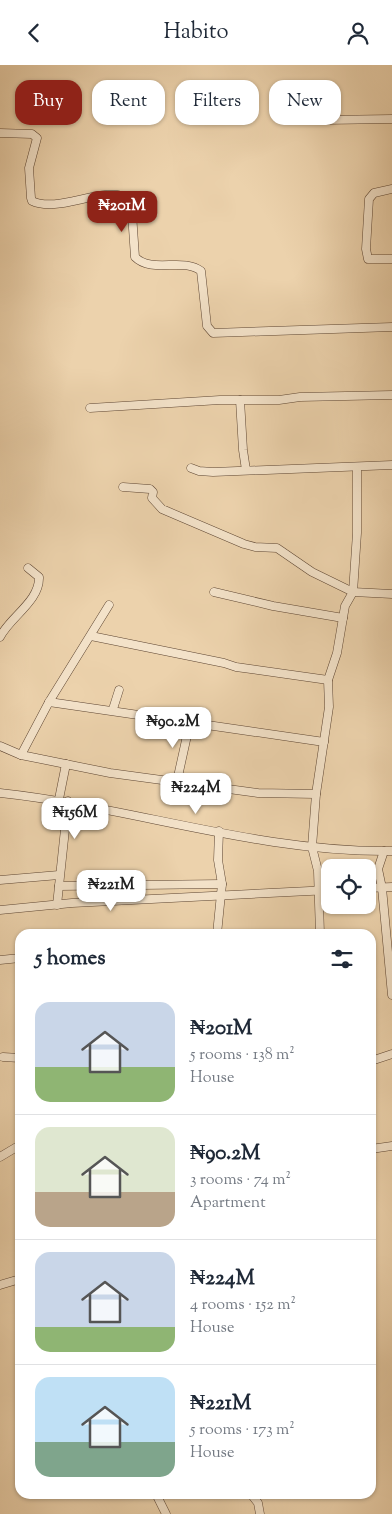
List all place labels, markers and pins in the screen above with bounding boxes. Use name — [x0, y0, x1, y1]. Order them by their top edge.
pin: ₦201M — [87, 191, 157, 233]
pin: ₦90.2M — [132, 707, 214, 749]
pin: ₦224M — [161, 773, 231, 815]
pin: ₦156M — [40, 797, 110, 840]
pin: ₦221M — [76, 869, 146, 912]

